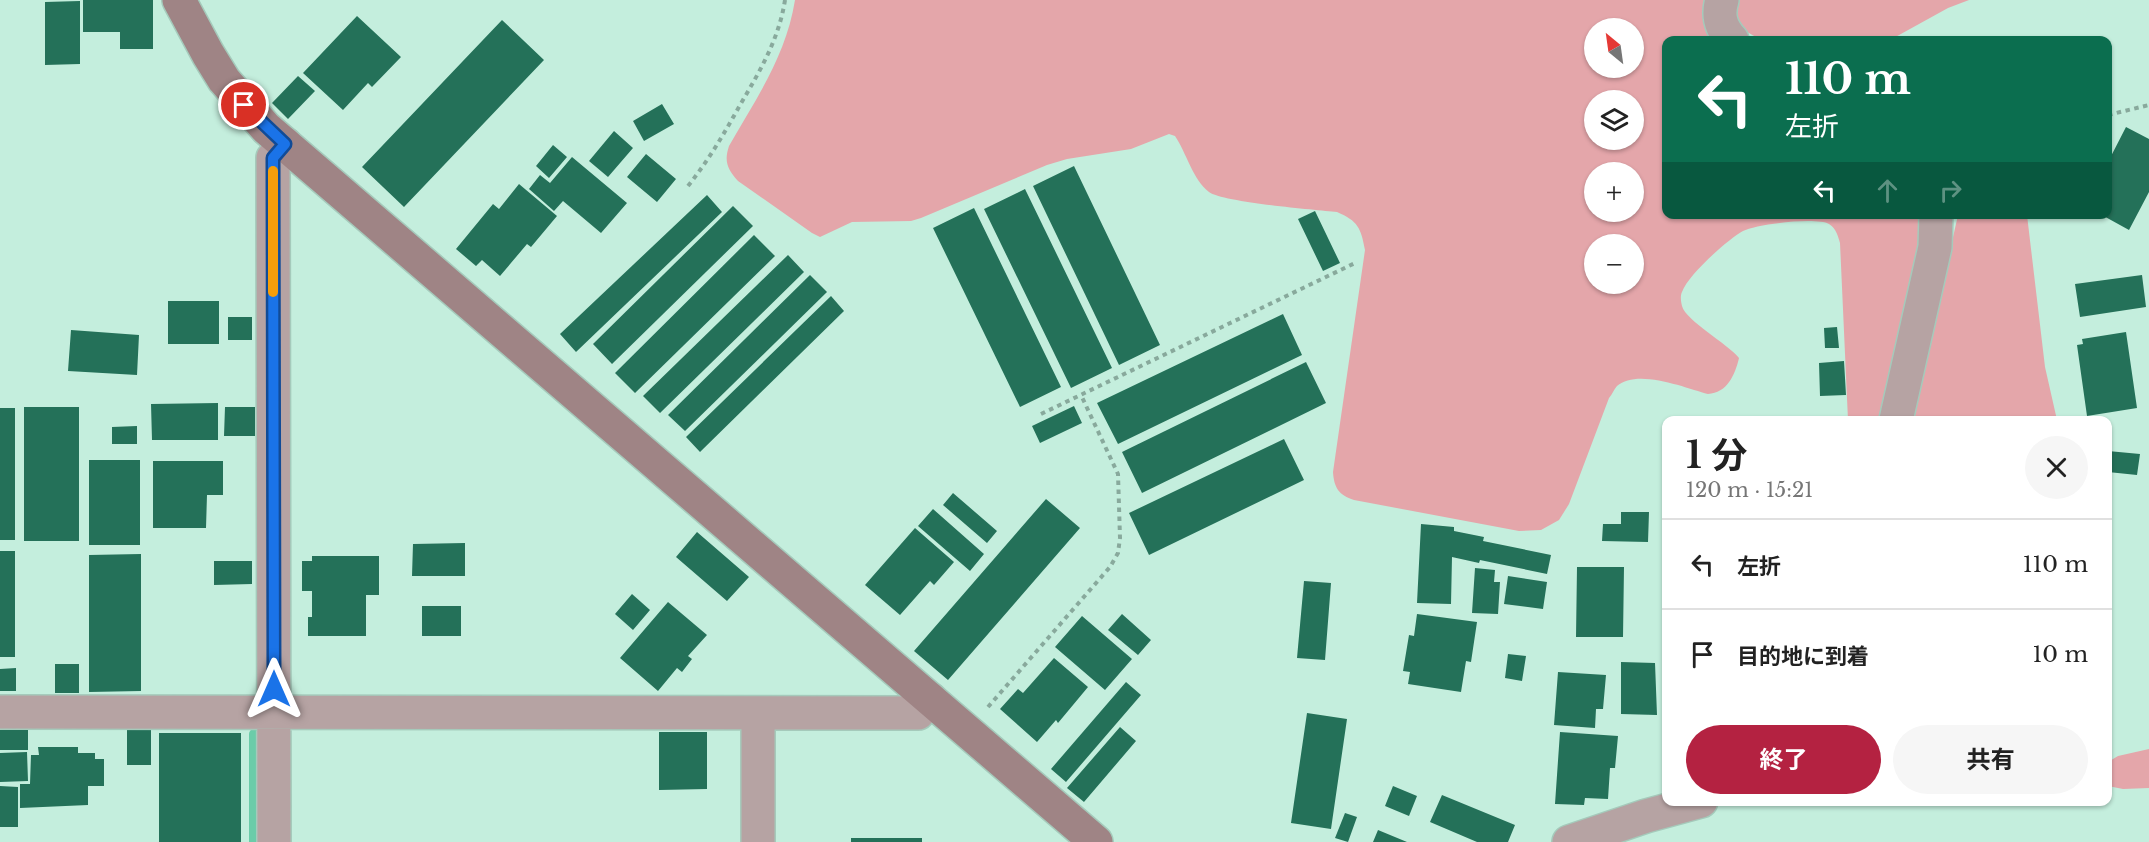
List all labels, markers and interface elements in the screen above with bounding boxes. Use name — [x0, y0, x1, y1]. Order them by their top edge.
north arrow — [1584, 18, 1644, 78]
map controls — [1584, 18, 1644, 294]
text: 110 m — [1785, 53, 1911, 105]
icon: left — [1686, 60, 1764, 138]
pin — [218, 79, 269, 130]
icon: arrive — [227, 88, 260, 121]
button: layers — [1584, 90, 1644, 150]
text: 左折 — [1785, 110, 1839, 143]
button: + — [1584, 162, 1644, 222]
icon: left — [1808, 174, 1841, 207]
icon: ahead — [1871, 174, 1904, 207]
icon: right — [1934, 174, 1967, 207]
button: − — [1584, 234, 1644, 294]
text: 1 分 — [1686, 433, 1747, 478]
button: close — [2025, 436, 2088, 499]
text: 120 m · 15:21 — [1686, 478, 1813, 502]
icon: left — [1686, 548, 1719, 581]
text: 110 m — [2023, 551, 2088, 578]
text: 左折 — [1737, 553, 1781, 580]
icon: arrive — [1686, 638, 1719, 671]
text: 10 m — [2033, 641, 2088, 668]
text: 目的地に到着 — [1737, 643, 1869, 670]
position arrow — [242, 657, 306, 721]
button: 終了 — [1686, 725, 1881, 794]
button: 共有 — [1893, 725, 2088, 794]

